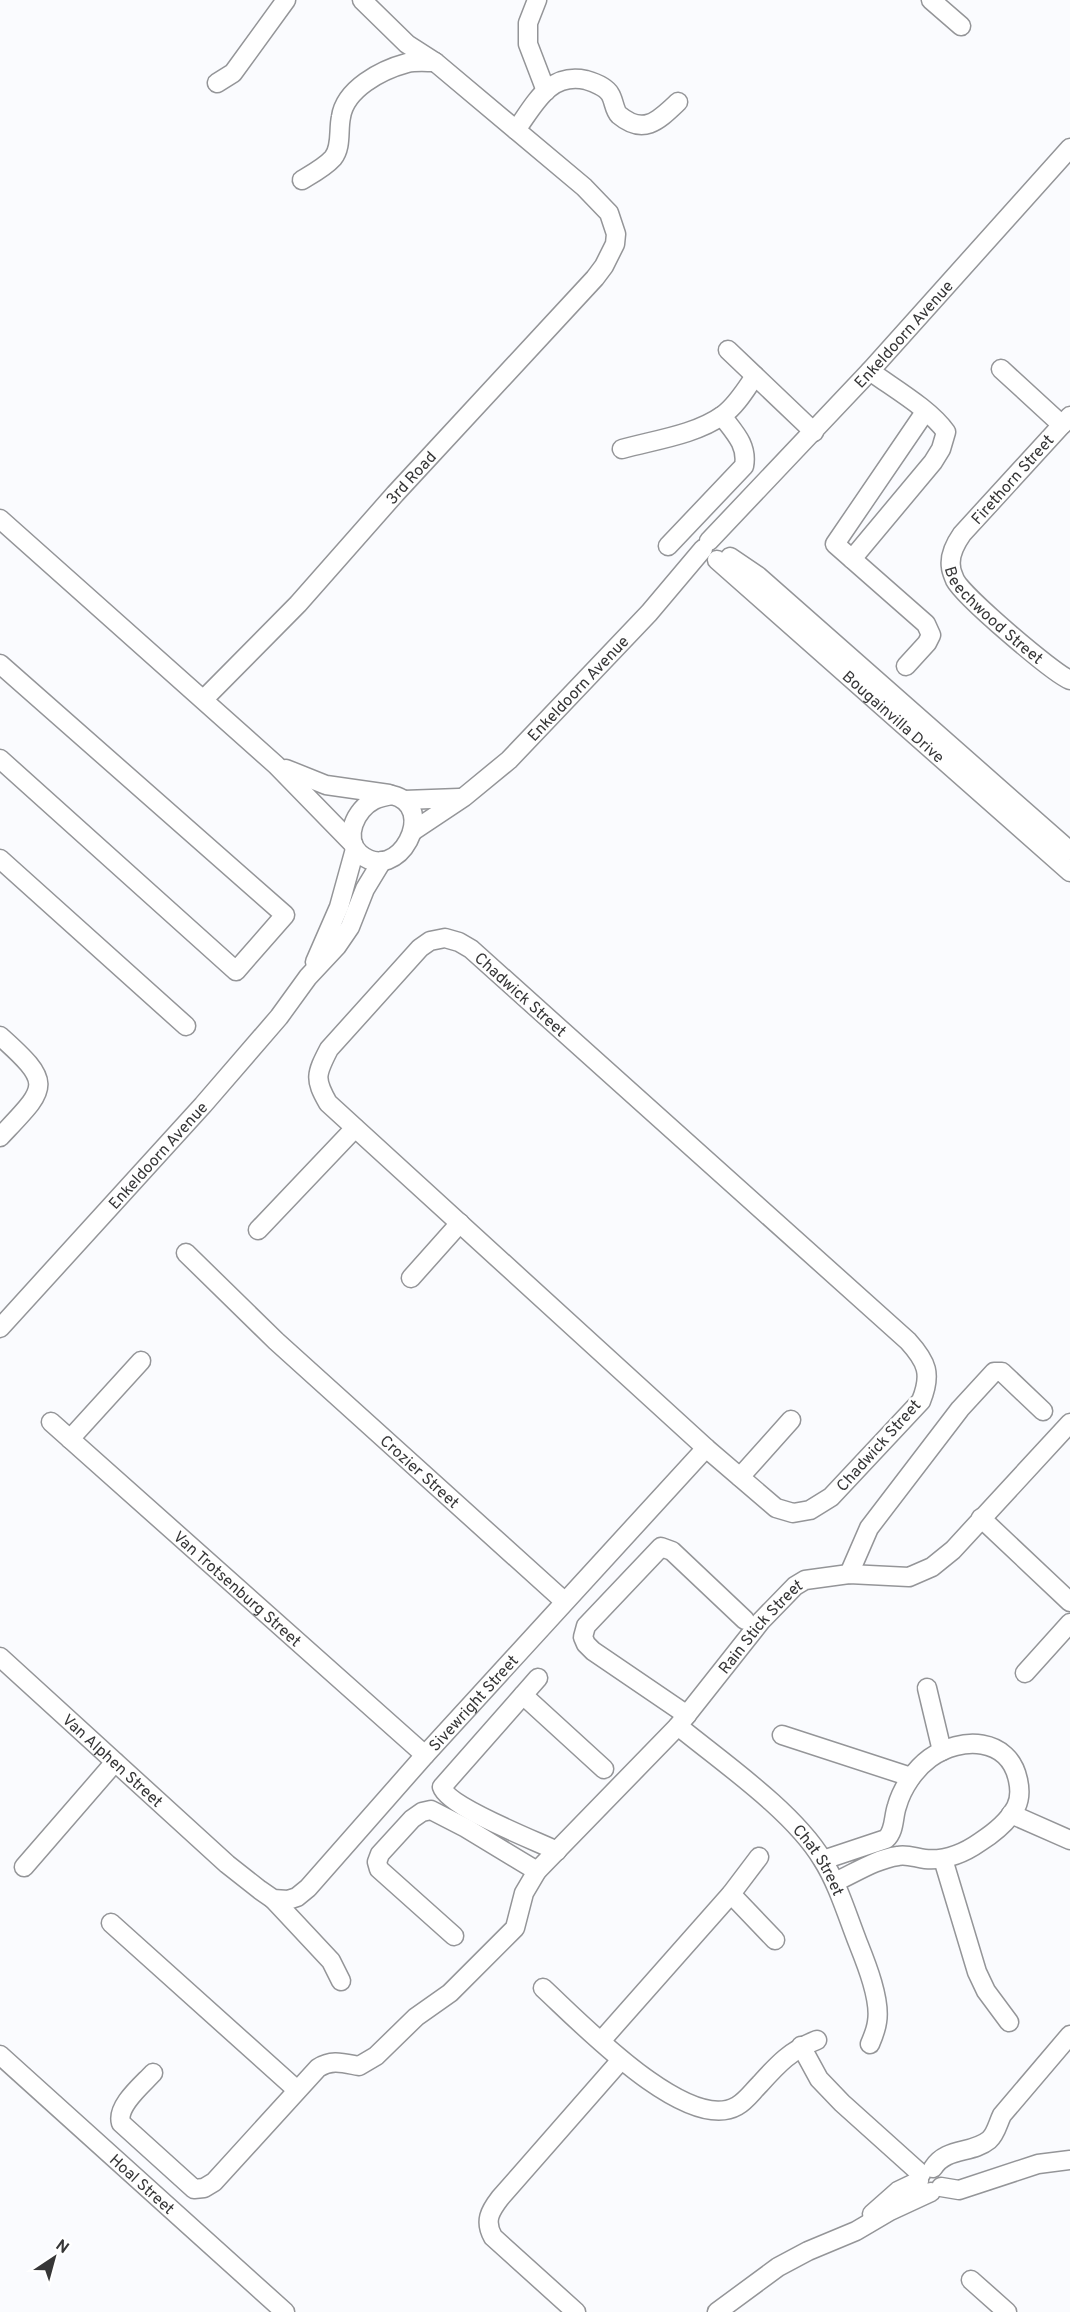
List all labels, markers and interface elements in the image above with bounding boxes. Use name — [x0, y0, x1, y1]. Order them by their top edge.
street label: Enkeldoorn Avenue — [851, 277, 958, 393]
street label: Firethorn Street — [968, 431, 1059, 529]
street label: 3rd Road — [382, 448, 441, 509]
street label: Beechwood Street — [939, 564, 1046, 670]
street label: Enkeldoorn Avenue — [524, 632, 634, 746]
street label: Bougainvilla Drive — [837, 667, 948, 768]
street label: Chadwick Street — [470, 949, 570, 1042]
street label: Enkeldoorn Avenue — [105, 1098, 213, 1214]
street label: Chadwick Street — [833, 1396, 926, 1496]
street label: Crozier Street — [375, 1432, 463, 1514]
street label: Van Trotsenburg Street — [168, 1528, 304, 1652]
street label: Rain Stick Street — [715, 1576, 807, 1679]
street label: Sivewright Street — [425, 1652, 524, 1756]
street label: Van Alphen Street — [57, 1711, 166, 1812]
street label: Chat Street — [788, 1821, 847, 1899]
street label: Hoal Street — [105, 2151, 178, 2220]
north arrow — [24, 2228, 84, 2288]
text: N — [51, 2236, 72, 2259]

